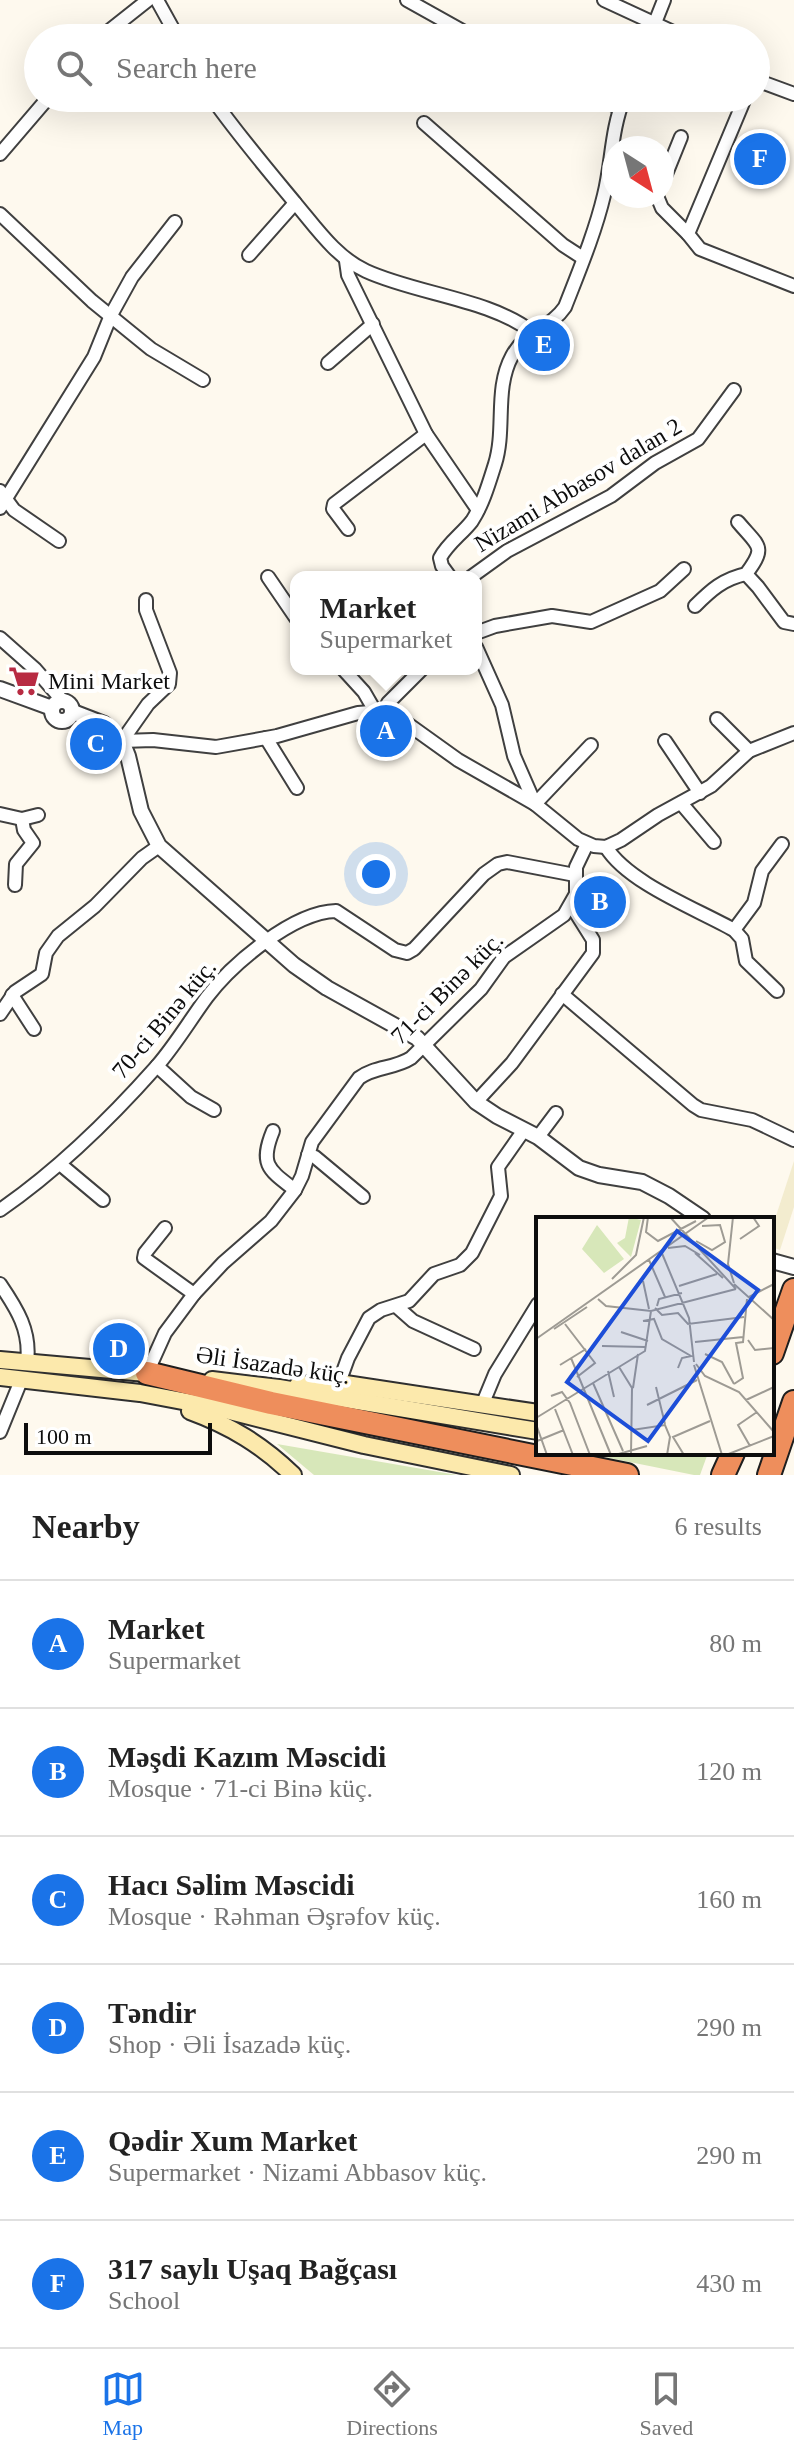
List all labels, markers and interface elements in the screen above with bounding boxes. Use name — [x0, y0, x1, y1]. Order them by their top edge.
search box — [24, 24, 770, 112]
icon: search — [52, 46, 96, 90]
text: Search here — [116, 51, 257, 84]
pin: F — [734, 129, 786, 189]
north arrow — [602, 136, 674, 208]
pin: E — [518, 315, 570, 375]
street label: Nizami Abbasov dalan 2 — [470, 413, 686, 557]
popup — [290, 571, 482, 675]
text: Market — [320, 591, 416, 624]
text: Supermarket — [320, 625, 452, 654]
supermarket icon: Mini Market — [7, 664, 41, 698]
place label: Mini Market — [48, 668, 170, 694]
pin: A — [360, 701, 412, 761]
pin: C — [70, 714, 122, 774]
your location — [356, 854, 396, 894]
pin: B — [574, 872, 626, 932]
street label: 71-ci Binə küç. — [386, 927, 508, 1049]
street label: 70-ci Binə küç. — [107, 954, 221, 1084]
inset map — [536, 1217, 774, 1455]
pin: D — [93, 1319, 145, 1379]
street label: Əli İsazadə küç. — [194, 1341, 352, 1389]
scale bar — [24, 1419, 212, 1455]
text: 100 m — [36, 1424, 92, 1449]
text: Nearby — [32, 1508, 140, 1545]
text: 6 results — [675, 1512, 762, 1541]
text: Market — [108, 1612, 205, 1645]
text: A — [49, 1629, 67, 1658]
text: 80 m — [709, 1629, 762, 1658]
text: Supermarket — [108, 1646, 241, 1675]
text: Məşdi Kazım Məscidi — [108, 1740, 386, 1773]
text: B — [49, 1757, 67, 1786]
text: 120 m — [696, 1757, 762, 1786]
text: Mosque · 71-ci Binə küç. — [108, 1774, 373, 1803]
text: Hacı Səlim Məscidi — [108, 1868, 355, 1901]
text: C — [49, 1885, 67, 1914]
text: 160 m — [696, 1885, 762, 1914]
text: Mosque · Rəhman Əşrəfov küç. — [108, 1902, 441, 1931]
text: Təndir — [108, 1996, 196, 2029]
text: D — [49, 2013, 67, 2042]
text: 290 m — [696, 2013, 762, 2042]
text: Shop · Əli İsazadə küç. — [108, 2030, 351, 2059]
text: Qədir Xum Market — [108, 2124, 357, 2157]
text: E — [49, 2141, 67, 2170]
text: 290 m — [696, 2141, 762, 2170]
text: Supermarket · Nizami Abbasov küç. — [108, 2158, 487, 2187]
text: 317 saylı Uşaq Bağçası — [108, 2252, 397, 2285]
text: F — [50, 2269, 66, 2298]
text: 430 m — [696, 2269, 762, 2298]
text: School — [108, 2286, 180, 2315]
tab: Map — [101, 2367, 145, 2441]
tab: Directions — [346, 2367, 438, 2441]
tab: Saved — [639, 2367, 693, 2441]

